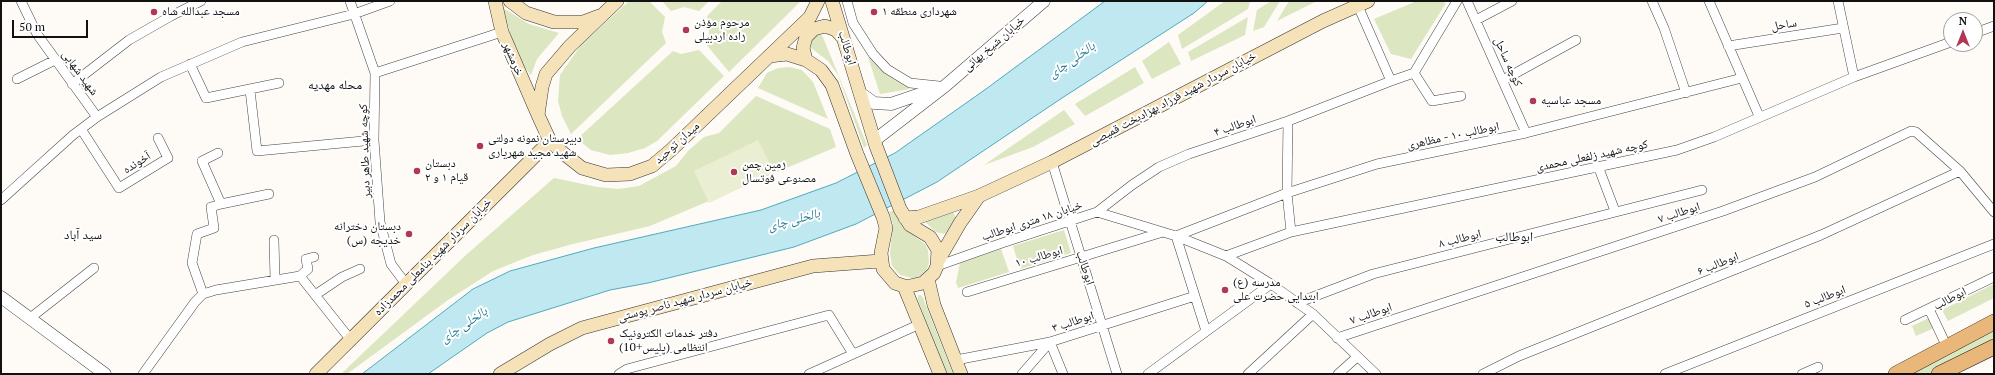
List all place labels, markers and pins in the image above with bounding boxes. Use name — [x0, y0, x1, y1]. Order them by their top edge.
place label: مسجد عبدالله شاه — [162, 5, 240, 19]
place label: شهرداری منطقه ۱ — [882, 5, 957, 19]
marker: مسجد عبدالله شاه — [149, 7, 159, 17]
marker: شهرداری منطقه ۱ — [869, 7, 879, 17]
place label: مرحوم مؤذن زاده اردبیلی — [694, 16, 749, 44]
marker: مرحوم مؤذن زاده اردبیلی — [681, 25, 691, 35]
place label: مسجد عباسیه — [1541, 94, 1601, 108]
marker: مسجد عباسیه — [1528, 96, 1538, 106]
place label: دبیرستان نمونه دولتی شهید مجید شهریاری — [488, 132, 582, 160]
marker: دبیرستان نمونه دولتی شهید مجید شهریاری — [475, 141, 485, 151]
place label: دبستان قیام ۱ و ۲ — [425, 157, 468, 185]
place label: زمین چمن مصنوعی فوتسال — [742, 158, 816, 186]
marker: دبستان قیام ۱ و ۲ — [412, 166, 422, 176]
marker: زمین چمن مصنوعی فوتسال — [729, 167, 739, 177]
place label: دبستان دخترانه خدیجه (س) — [334, 220, 401, 248]
marker: دبستان دخترانه خدیجه (س) — [404, 229, 414, 239]
place label: (ع) مدرسه ابتدایی حضرت علی — [1233, 276, 1319, 304]
marker: (ع) مدرسه ابتدایی حضرت علی — [1220, 285, 1230, 295]
place label: دفتر خدمات الکترونیک انتظامی (پلیس+10) — [619, 327, 718, 355]
marker: دفتر خدمات الکترونیک انتظامی (پلیس+10) — [606, 336, 616, 346]

